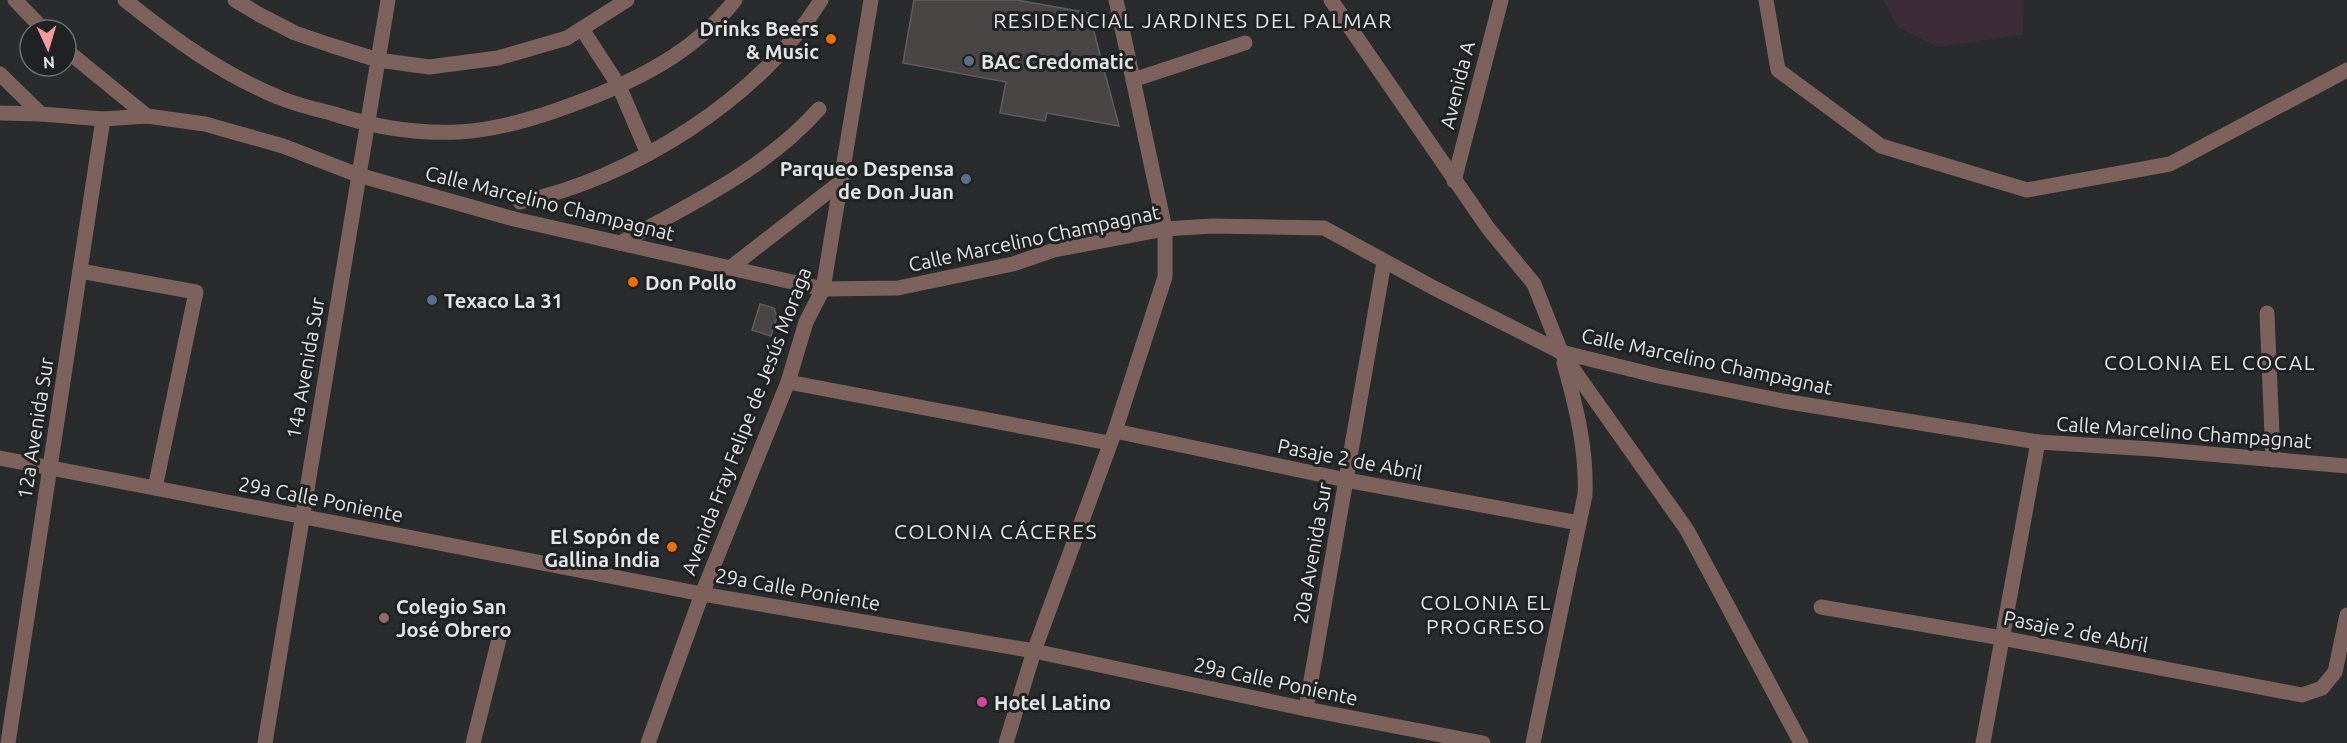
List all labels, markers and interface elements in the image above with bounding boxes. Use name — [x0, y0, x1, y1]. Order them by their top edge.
district label: RESIDENCIAL JARDINES DEL PALMAR — [993, 8, 1393, 32]
place label: Drinks Beers & Music — [700, 17, 819, 63]
north arrow — [18, 18, 78, 78]
marker: Drinks Beers & Music — [824, 32, 838, 46]
street label: Avenida A — [1435, 39, 1479, 131]
place label: BAC Credomatic — [981, 50, 1134, 73]
text: N — [42, 54, 56, 72]
marker: BAC Credomatic — [962, 54, 976, 68]
place label: Parqueo Despensa de Don Juan — [780, 157, 954, 203]
street label: Calle Marcelino Champagnat — [423, 161, 677, 245]
marker: Parqueo Despensa de Don Juan — [959, 172, 973, 186]
street label: Calle Marcelino Champagnat — [906, 200, 1162, 276]
street label: Avenida Fray Felipe de Jesús Moraga — [677, 264, 815, 578]
place label: Don Pollo — [645, 271, 737, 294]
marker: Don Pollo — [626, 275, 640, 289]
place label: Texaco La 31 — [444, 289, 563, 312]
marker: Texaco La 31 — [425, 293, 439, 307]
street label: 14a Avenida Sur — [281, 295, 329, 441]
street label: Calle Marcelino Champagnat — [1579, 323, 1835, 399]
district label: COLONIA EL COCAL — [2104, 350, 2316, 374]
street label: 12a Avenida Sur — [12, 355, 58, 501]
street label: Calle Marcelino Champagnat — [2055, 412, 2313, 452]
street label: Pasaje 2 de Abril — [1276, 434, 1424, 484]
street label: 29a Calle Poniente — [237, 472, 405, 526]
street label: 20a Avenida Sur — [1288, 480, 1336, 626]
district label: COLONIA CÁCERES — [894, 519, 1098, 543]
place label: El Sopón de Gallina India — [544, 525, 660, 571]
marker: El Sopón de Gallina India — [665, 540, 679, 554]
street label: 29a Calle Poniente — [714, 563, 882, 615]
district label: COLONIA EL PROGRESO — [1420, 590, 1552, 638]
place label: Colegio San José Obrero — [396, 595, 512, 641]
street label: Pasaje 2 de Abril — [2002, 606, 2150, 656]
marker: Colegio San José Obrero — [377, 611, 391, 625]
street label: 29a Calle Poniente — [1192, 652, 1360, 710]
place label: Hotel Latino — [994, 691, 1111, 714]
marker: Hotel Latino — [975, 695, 989, 709]

